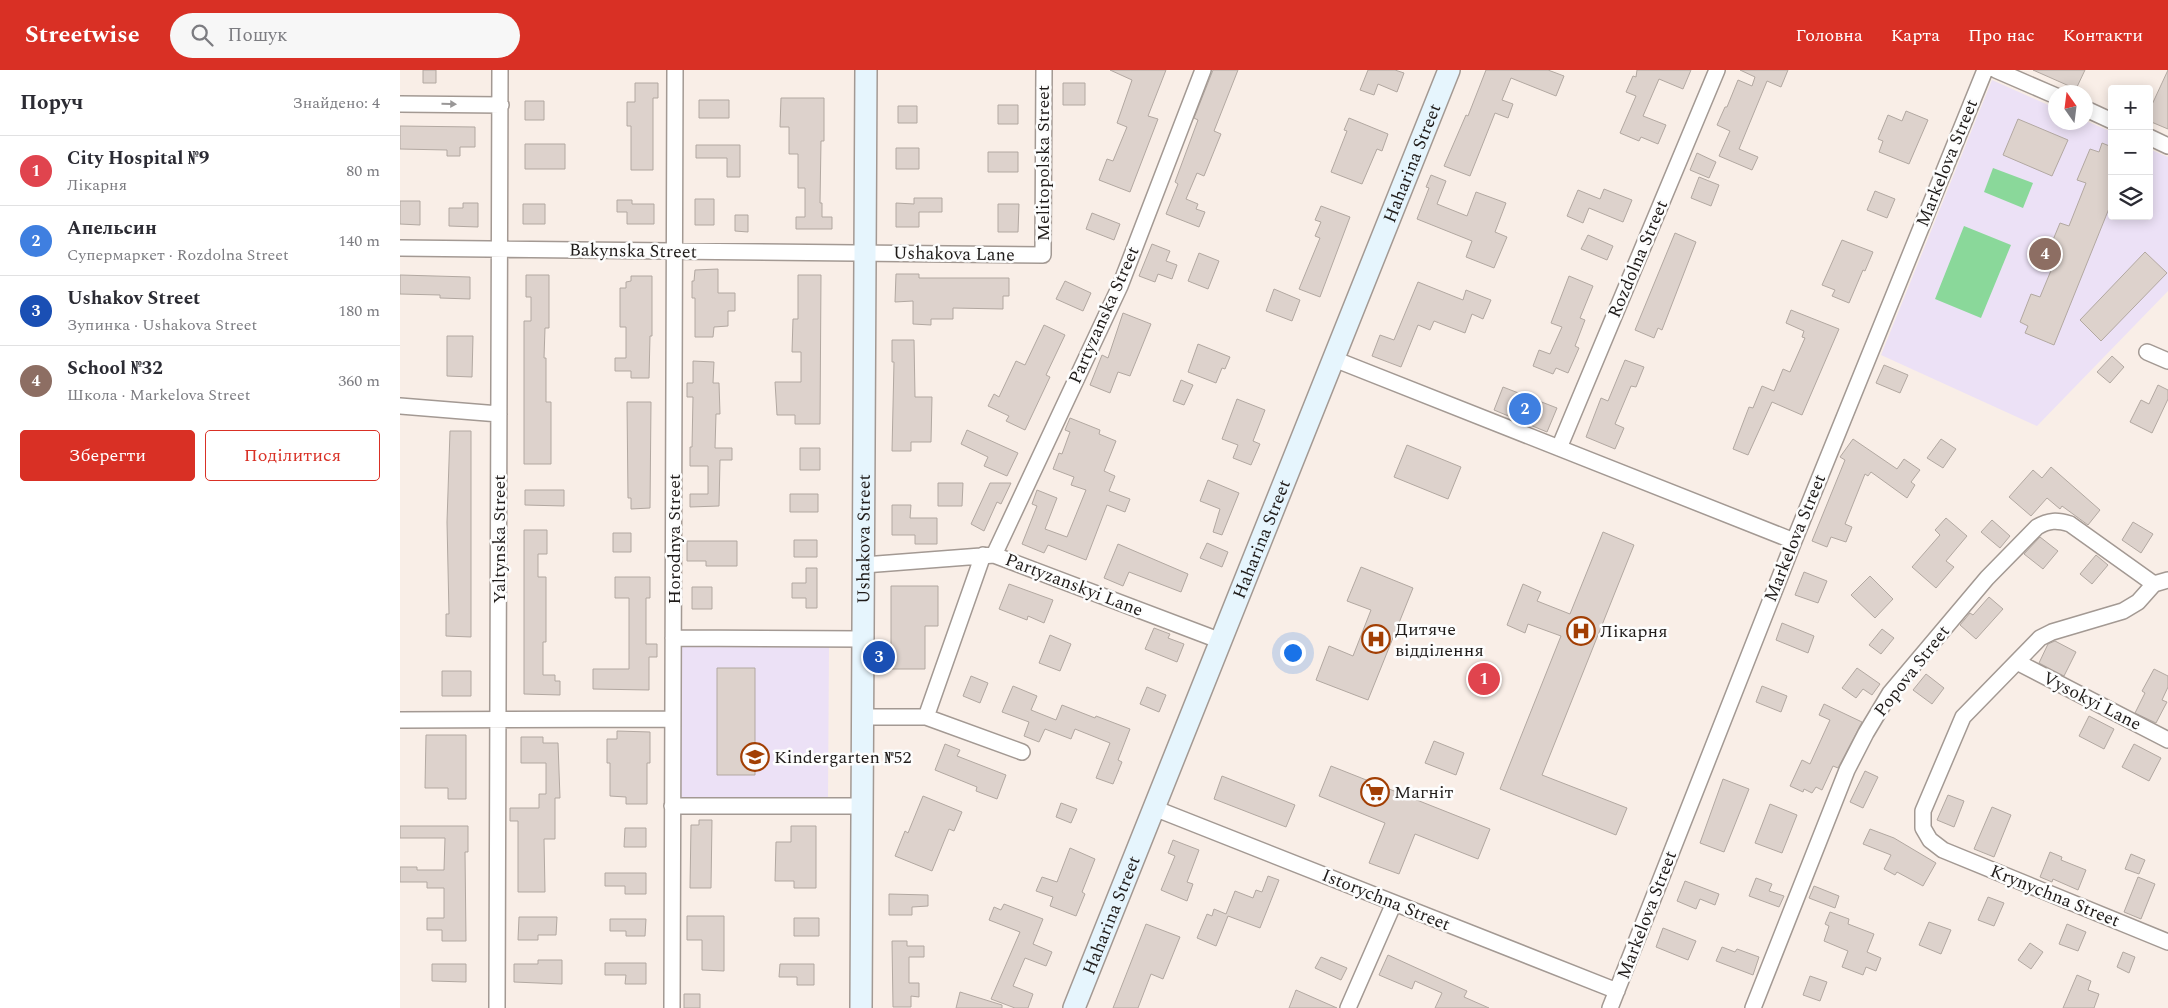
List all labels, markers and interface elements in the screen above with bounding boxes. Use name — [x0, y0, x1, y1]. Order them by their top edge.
search box — [170, 13, 520, 58]
text: Streetwise — [25, 17, 140, 53]
icon: search — [188, 21, 216, 49]
text: Пошук — [228, 21, 288, 50]
text: Головна — [1796, 22, 1863, 49]
text: Карта — [1891, 22, 1940, 49]
text: Про нас — [1968, 22, 2035, 49]
text: Контакти — [2063, 22, 2143, 49]
street label: Melitopolska Street — [1030, 85, 1057, 241]
north arrow — [2048, 85, 2093, 130]
map controls — [2108, 85, 2153, 220]
button: + — [2108, 85, 2153, 130]
text: Поруч — [20, 87, 83, 119]
text: Знайдено: 4 — [292, 91, 380, 115]
street label: Markelova Street — [1909, 95, 1985, 231]
street label: Haharina Street — [1376, 99, 1448, 227]
one-way arrow — [441, 101, 457, 109]
button: − — [2108, 130, 2153, 175]
text: City Hospital №9 — [67, 144, 209, 173]
text: 1 — [32, 159, 40, 183]
text: 80 m — [346, 159, 380, 183]
text: Лікарня — [67, 173, 127, 197]
button: layers — [2108, 175, 2153, 220]
street label: Rozdolna Street — [1601, 196, 1675, 322]
text: Апельсин — [67, 214, 157, 243]
text: 2 — [32, 229, 40, 253]
text: 140 m — [338, 229, 380, 253]
pin: 4 — [2029, 235, 2061, 273]
street label: Bakynska Street — [569, 236, 697, 266]
street label: Ushakova Lane — [893, 239, 1015, 269]
street label: Partyzanska Street — [1062, 242, 1146, 388]
text: Супермаркет · Rozdolna Street — [67, 243, 289, 267]
text: Ushakov Street — [67, 284, 200, 313]
text: 3 — [32, 299, 40, 323]
text: 180 m — [338, 299, 380, 323]
text: Зупинка · Ushakova Street — [67, 313, 257, 337]
text: School №32 — [67, 354, 163, 383]
text: 4 — [32, 369, 40, 393]
text: 360 m — [338, 369, 380, 393]
text: Школа · Markelova Street — [67, 383, 250, 407]
pin: 2 — [1509, 390, 1541, 428]
button: Зберегти — [20, 430, 195, 481]
button: Поділитися — [205, 430, 380, 481]
street label: Markelova Street — [1757, 470, 1833, 606]
street label: Yaltynska Street — [486, 474, 513, 604]
street label: Horodnya Street — [661, 474, 688, 604]
street label: Ushakova Street — [850, 474, 877, 604]
street label: Haharina Street — [1225, 475, 1297, 603]
street label: Partyzanskyi Lane — [1001, 546, 1147, 624]
place label: Дитяче відділення — [1395, 616, 1484, 664]
hospital icon: Лікарня — [1566, 616, 1596, 646]
place label: Лікарня — [1600, 618, 1668, 645]
street label: Popova Street — [1867, 619, 1957, 723]
hospital icon: Дитяче відділення — [1361, 624, 1391, 654]
pin: 3 — [863, 638, 895, 676]
your location — [1280, 640, 1306, 666]
pin: 1 — [1468, 660, 1500, 698]
street label: Vysokyi Lane — [2038, 665, 2146, 737]
school or university icon: Kindergarten №52 — [740, 742, 770, 772]
place label: Kindergarten №52 — [774, 744, 911, 771]
supermarket icon: Магніт — [1360, 777, 1390, 807]
place label: Магніт — [1394, 779, 1454, 806]
street label: Markelova Street — [1610, 847, 1684, 983]
street label: Haharina Street — [1075, 851, 1147, 979]
street label: Krynychna Street — [1986, 858, 2124, 934]
street label: Istorychna Street — [1318, 862, 1454, 938]

